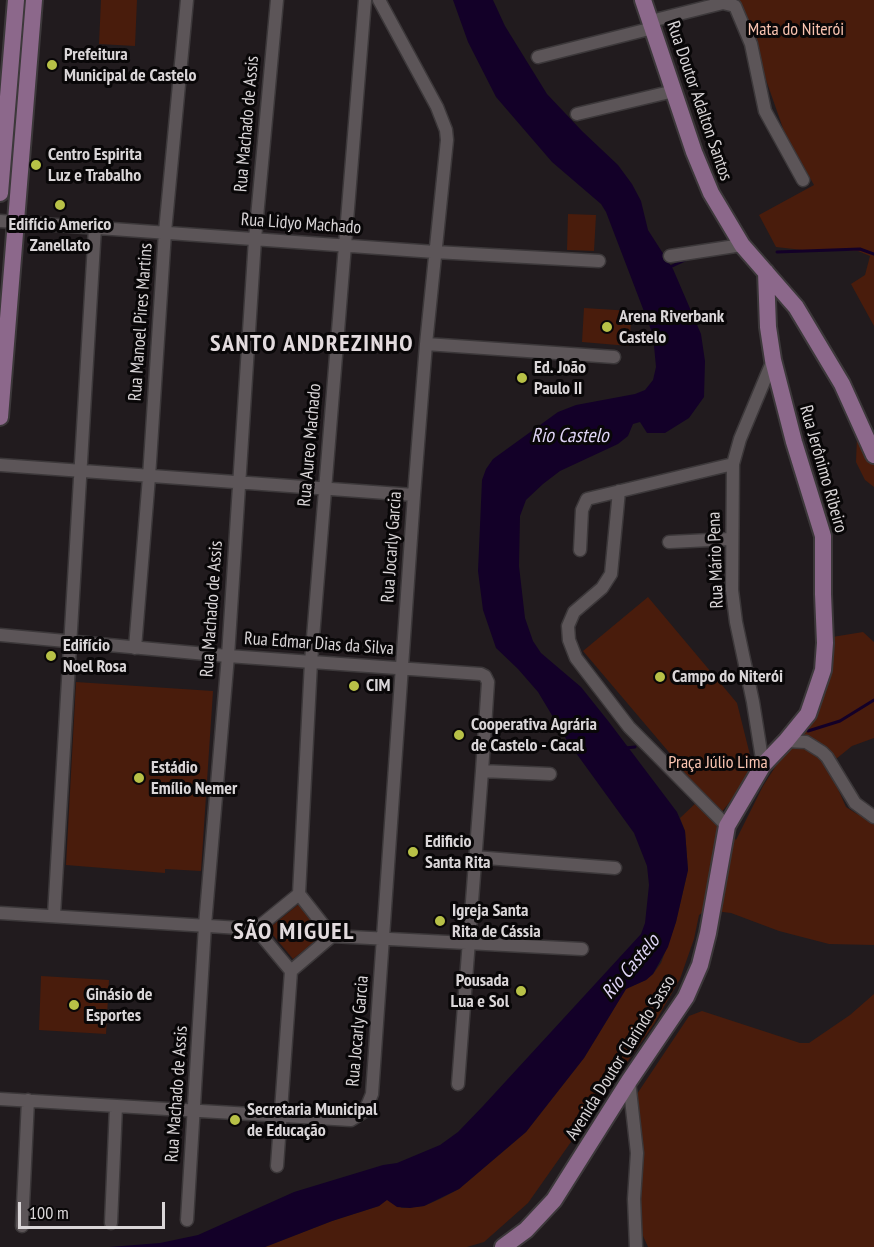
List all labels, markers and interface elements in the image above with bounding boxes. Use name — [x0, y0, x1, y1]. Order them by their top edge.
street label: Rua Doutor Adalton Santos — [662, 18, 736, 184]
park label: Mata do Niterói — [748, 19, 844, 41]
place label: Prefeitura Municipal de Castelo — [64, 44, 197, 86]
street label: Rua Machado de Assis — [230, 55, 264, 193]
marker: Prefeitura Municipal de Castelo — [45, 58, 59, 72]
place label: Centro Espirita Luz e Trabalho — [48, 144, 142, 186]
marker: Centro Espirita Luz e Trabalho — [29, 158, 43, 172]
marker: Edifício Americo Zanellato — [53, 198, 67, 212]
street label: Rua Lidyo Machado — [240, 209, 362, 239]
place label: Edifício Americo Zanellato — [9, 214, 111, 256]
street label: Rua Manoel Pires Martins — [125, 242, 157, 402]
place label: Arena Riverbank Castelo — [619, 306, 724, 348]
marker: Arena Riverbank Castelo — [600, 320, 614, 334]
district label: SANTO ANDREZINHO — [210, 330, 414, 358]
place label: Ed. João Paulo II — [534, 357, 586, 400]
marker: Ed. João Paulo II — [515, 371, 529, 385]
street label: Rua Aureo Machado — [294, 383, 326, 507]
street label: Rua Jerônimo Ribeiro — [794, 403, 852, 535]
water label: Rio Castelo — [531, 424, 609, 448]
street label: Rua Jocarly Garcia — [377, 491, 407, 603]
street label: Rua Mário Pena — [704, 511, 728, 609]
street label: Rua Machado de Assis — [196, 540, 228, 678]
street label: Rua Edmar Dias da Silva — [243, 628, 395, 660]
place label: Edifício Noel Rosa — [63, 635, 127, 678]
marker: Edifício Noel Rosa — [44, 649, 58, 663]
place label: Campo do Niterói — [672, 666, 783, 688]
marker: Campo do Niterói — [653, 670, 667, 684]
place label: CIM — [366, 675, 390, 697]
marker: CIM — [347, 679, 361, 693]
place label: Cooperativa Agrária de Castelo - Cacal — [471, 714, 597, 756]
marker: Cooperativa Agrária de Castelo - Cacal — [452, 728, 466, 742]
park label: Praça Júlio Lima — [668, 752, 768, 774]
place label: Estádio Emílio Nemer — [151, 757, 237, 800]
marker: Estádio Emílio Nemer — [132, 771, 146, 785]
place label: Edificio Santa Rita — [425, 831, 491, 874]
marker: Edificio Santa Rita — [406, 845, 420, 859]
place label: Igreja Santa Rita de Cássia — [452, 900, 541, 942]
marker: Igreja Santa Rita de Cássia — [433, 914, 447, 928]
district label: SÃO MIGUEL — [233, 918, 355, 946]
water label: Rio Castelo — [597, 930, 665, 1004]
place label: Pousada Lua e Sol — [451, 970, 509, 1012]
street label: Avenida Doutor Clarindo Sasso — [562, 972, 680, 1144]
street label: Rua Jocarly Garcia — [342, 975, 374, 1087]
place label: Ginásio de Esportes — [86, 984, 152, 1026]
marker: Pousada Lua e Sol — [514, 984, 528, 998]
marker: Ginásio de Esportes — [67, 998, 81, 1012]
street label: Rua Machado de Assis — [161, 1025, 193, 1163]
place label: Secretaria Municipal de Educação — [247, 1099, 377, 1142]
marker: Secretaria Municipal de Educação — [228, 1113, 242, 1127]
scale bar — [21, 1190, 168, 1228]
text: 100 m — [29, 1201, 69, 1224]

